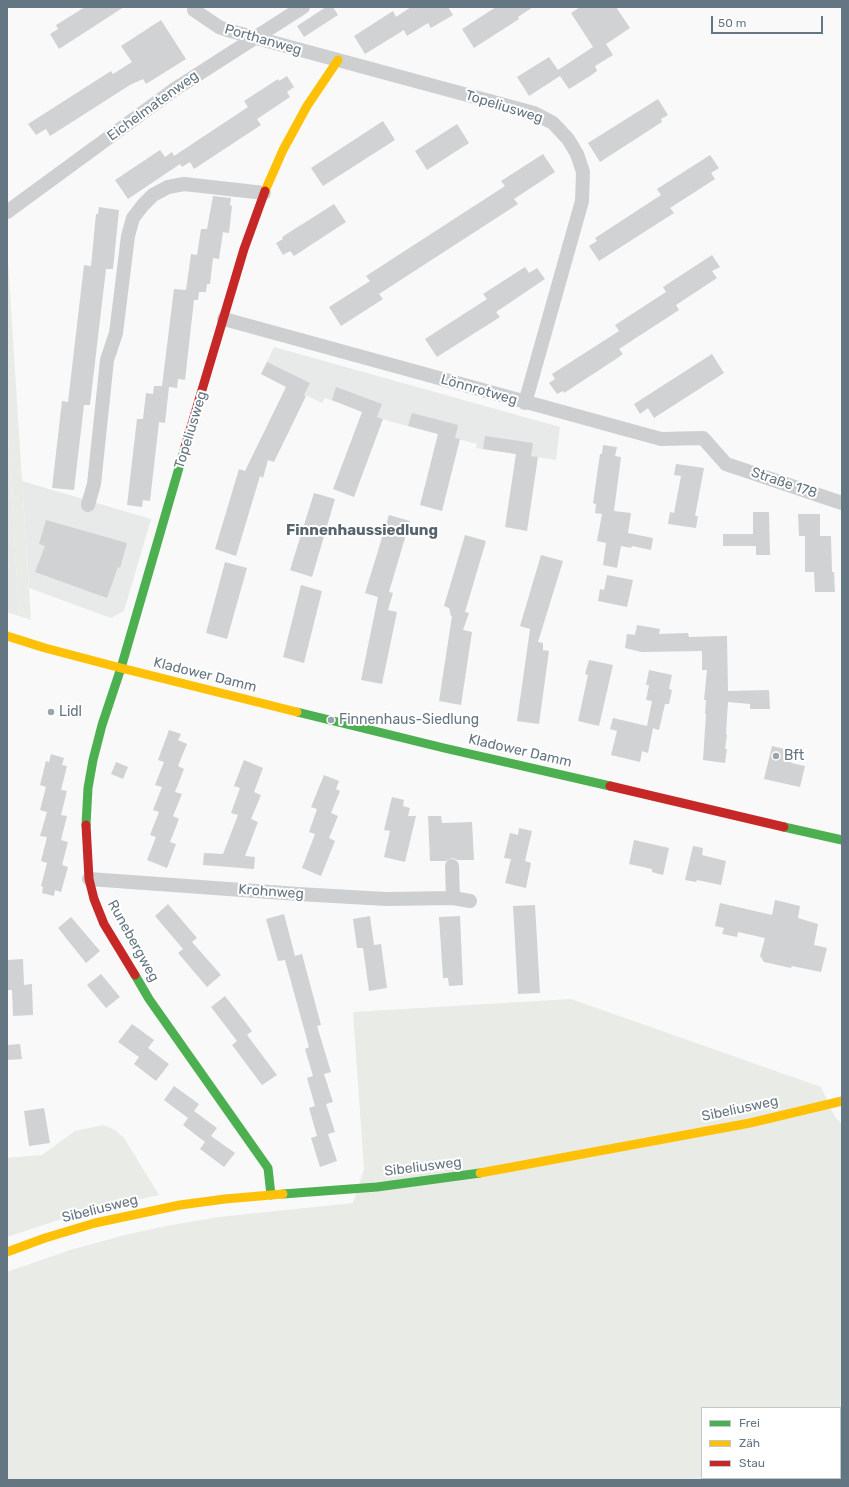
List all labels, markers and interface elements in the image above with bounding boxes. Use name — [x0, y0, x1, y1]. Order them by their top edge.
scale bar — [713, 8, 825, 34]
text: 50 m — [718, 16, 746, 30]
street label: Porthanweg — [222, 21, 304, 59]
street label: Eichelmatenweg — [104, 67, 202, 145]
street label: Topeliusweg — [463, 87, 545, 127]
street label: Lönnrotweg — [439, 371, 519, 409]
street label: Topeliusweg — [171, 389, 211, 471]
street label: Straße 178 — [749, 464, 819, 502]
district label: Finnenhaussiedlung — [286, 522, 438, 540]
street label: Kladower Damm — [152, 654, 258, 696]
place label: Lidl — [59, 704, 82, 720]
marker: Lidl — [46, 707, 56, 717]
place label: Finnenhaus-Siedlung — [339, 712, 479, 728]
marker: Finnenhaus-Siedlung — [326, 715, 336, 725]
street label: Kladower Damm — [467, 731, 573, 771]
place label: Bft — [784, 748, 804, 764]
marker: Bft — [771, 751, 781, 761]
street label: Krohnweg — [238, 881, 304, 903]
street label: Runebergweg — [104, 897, 162, 985]
street label: Sibeliusweg — [700, 1093, 780, 1125]
street label: Sibeliusweg — [383, 1154, 463, 1180]
street label: Sibeliusweg — [60, 1191, 140, 1227]
legend — [701, 1407, 841, 1479]
text: Frei — [739, 1416, 760, 1430]
text: Zäh — [739, 1436, 760, 1450]
text: Stau — [739, 1456, 765, 1470]

